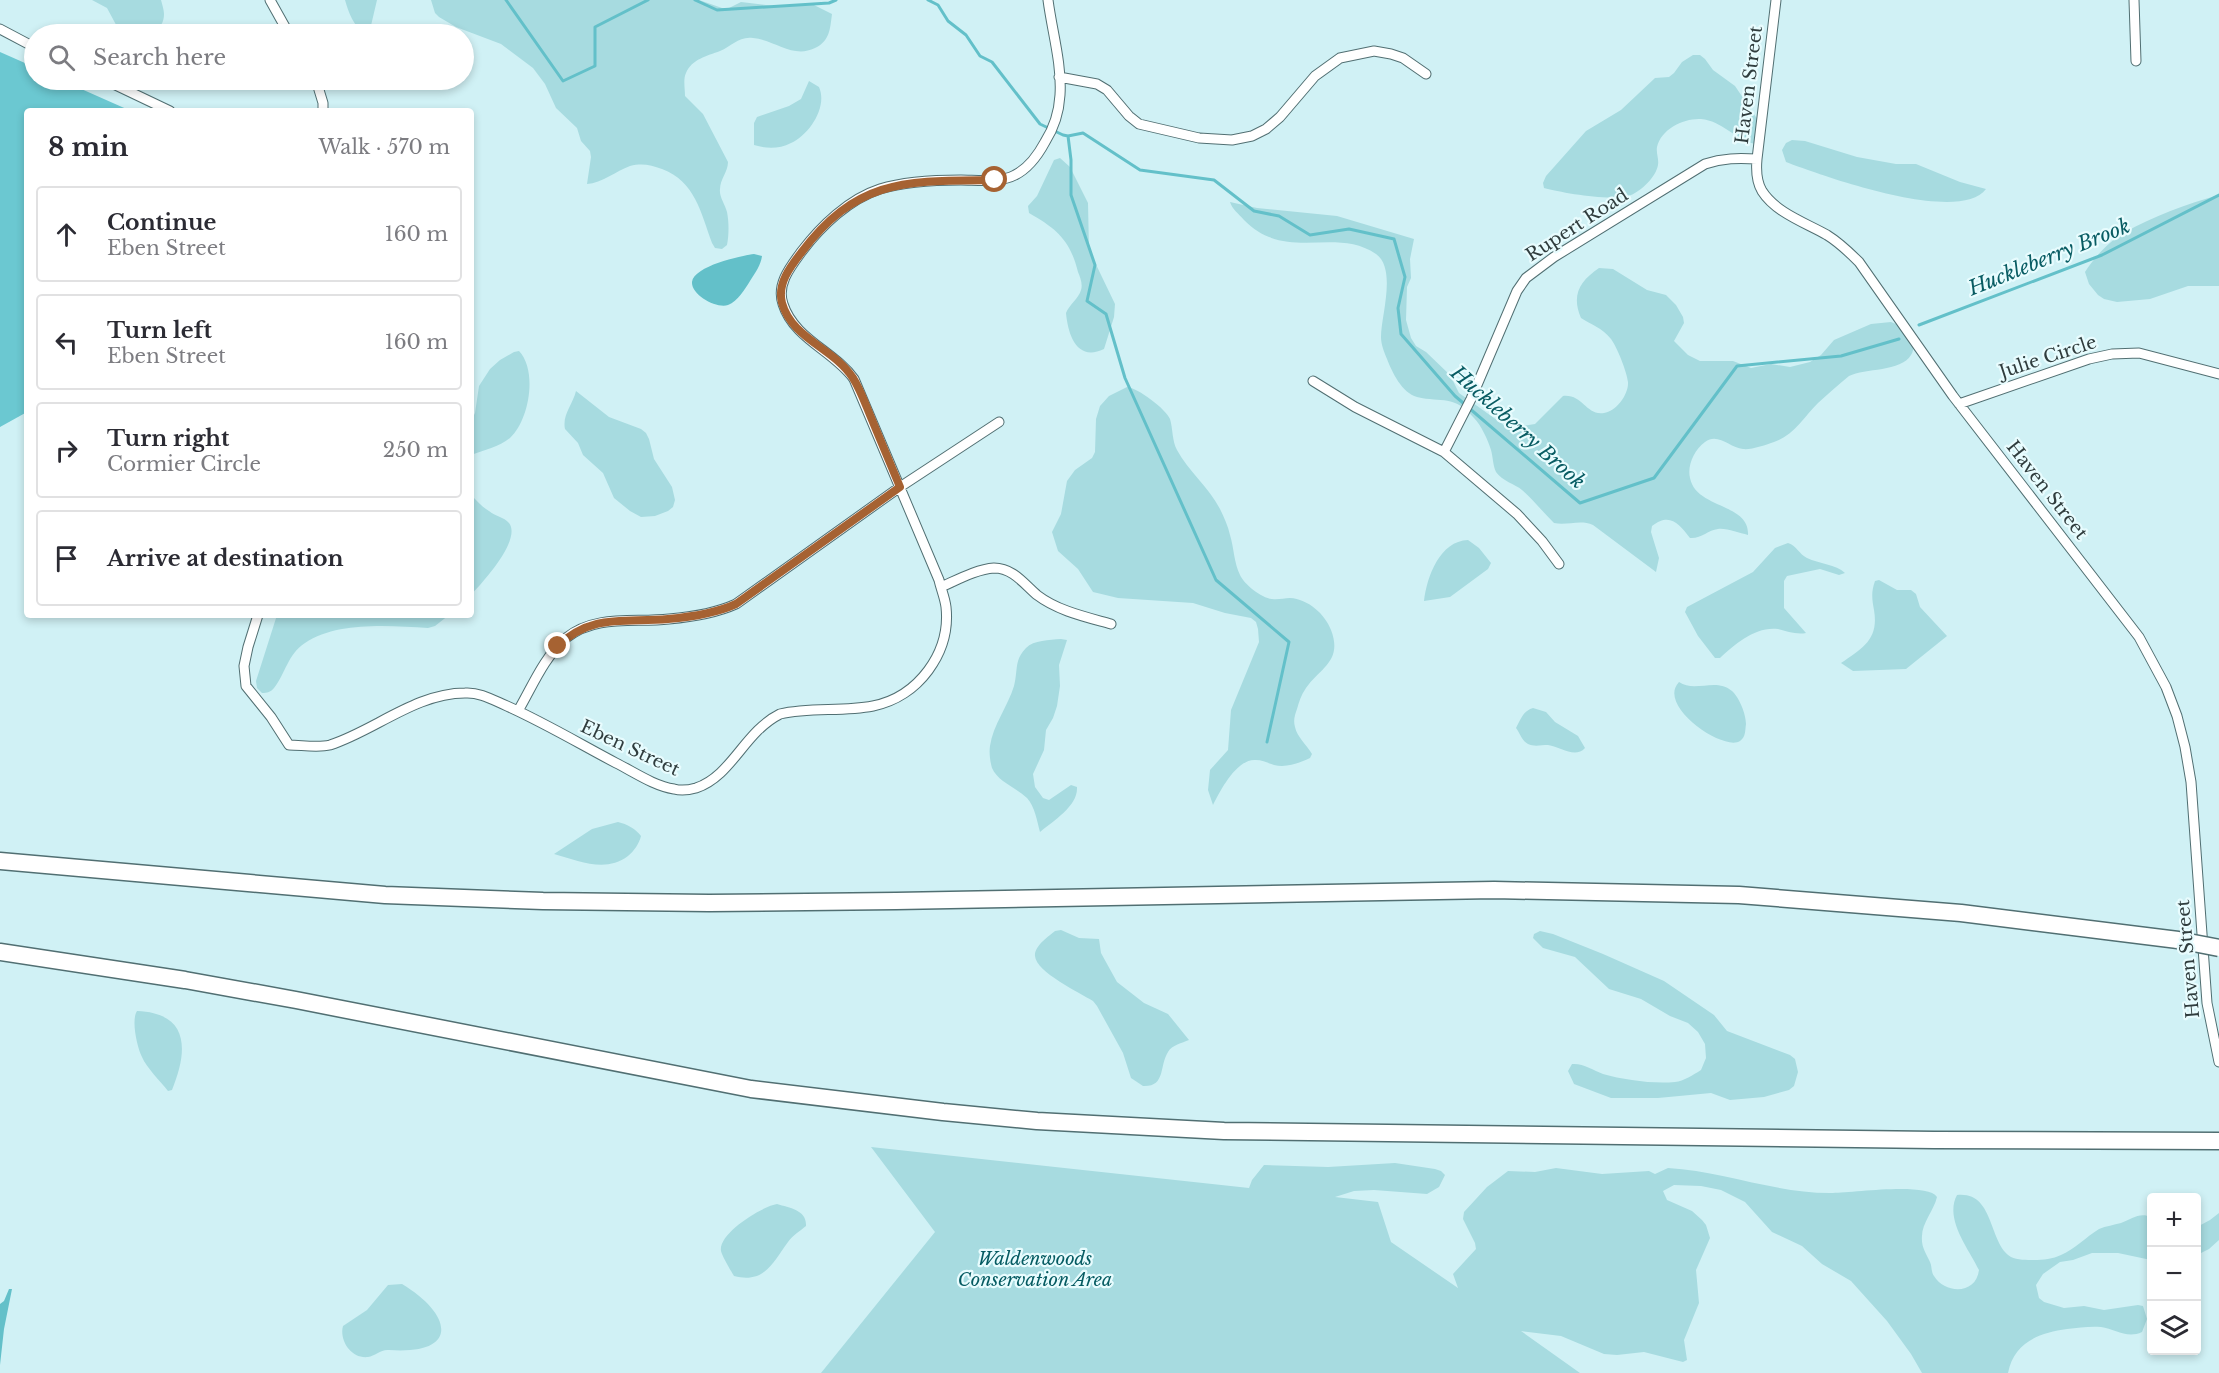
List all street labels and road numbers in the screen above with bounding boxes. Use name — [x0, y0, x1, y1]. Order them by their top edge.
street label: Haven Street — [1731, 24, 1767, 145]
street label: Rupert Road — [1522, 184, 1632, 266]
street label: Julie Circle — [1995, 331, 2099, 384]
street label: Haven Street — [2002, 436, 2092, 544]
street label: Eben Street — [577, 715, 683, 781]
street label: Haven Street — [2172, 899, 2204, 1019]

